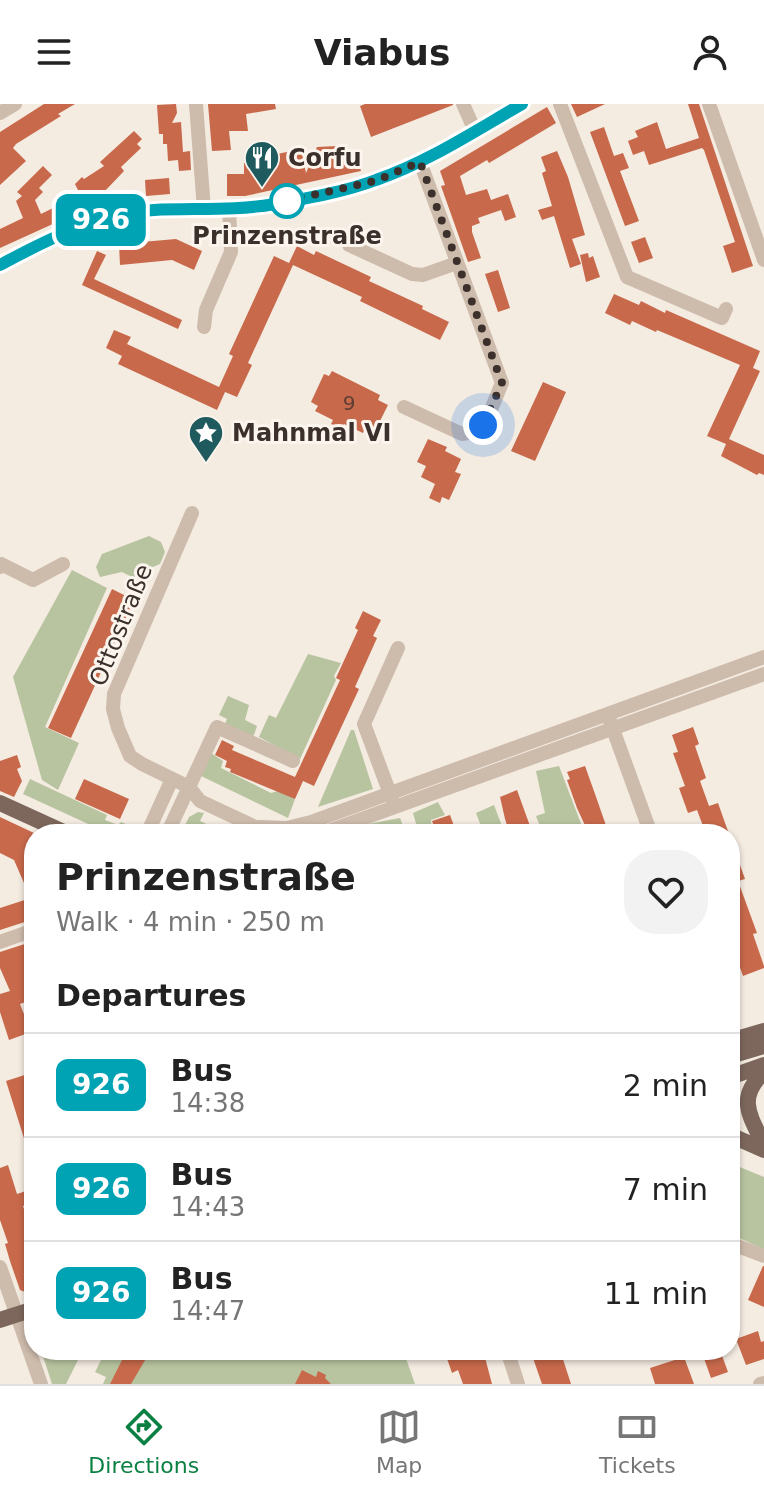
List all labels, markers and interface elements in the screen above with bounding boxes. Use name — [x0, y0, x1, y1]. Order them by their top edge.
icon: menu — [32, 30, 76, 74]
icon: person — [688, 30, 732, 74]
text: Viabus — [314, 32, 450, 73]
restaurant icon: Corfu — [243, 139, 281, 189]
place label: Corfu — [288, 144, 361, 172]
marker: Prinzenstraße — [270, 184, 304, 218]
line badge: 926 — [55, 194, 147, 246]
text: 926 — [72, 203, 130, 236]
place label: Prinzenstraße — [192, 222, 382, 250]
house number: 9 — [343, 391, 355, 415]
your location — [463, 405, 503, 445]
place icon: Mahnmal VI — [187, 414, 225, 464]
place label: Mahnmal VI — [232, 419, 392, 447]
street label: Ottostraße — [84, 560, 158, 690]
button: heart — [624, 850, 708, 934]
text: Prinzenstraße — [56, 855, 356, 899]
text: Walk · 4 min · 250 m — [56, 907, 325, 937]
text: Departures — [56, 978, 246, 1013]
text: Bus — [170, 1053, 233, 1088]
text: 926 — [72, 1068, 130, 1101]
text: 2 min — [623, 1068, 708, 1103]
text: 14:38 — [170, 1088, 245, 1118]
text: Bus — [170, 1157, 233, 1192]
text: 926 — [72, 1172, 130, 1205]
text: 7 min — [623, 1172, 708, 1207]
text: 14:43 — [170, 1192, 245, 1222]
text: Bus — [170, 1261, 233, 1296]
text: 926 — [72, 1276, 130, 1309]
text: 11 min — [604, 1276, 708, 1311]
text: 14:47 — [170, 1296, 245, 1326]
tab: Directions — [88, 1405, 199, 1478]
tab: Map — [376, 1405, 422, 1478]
tab: Tickets — [599, 1405, 676, 1478]

